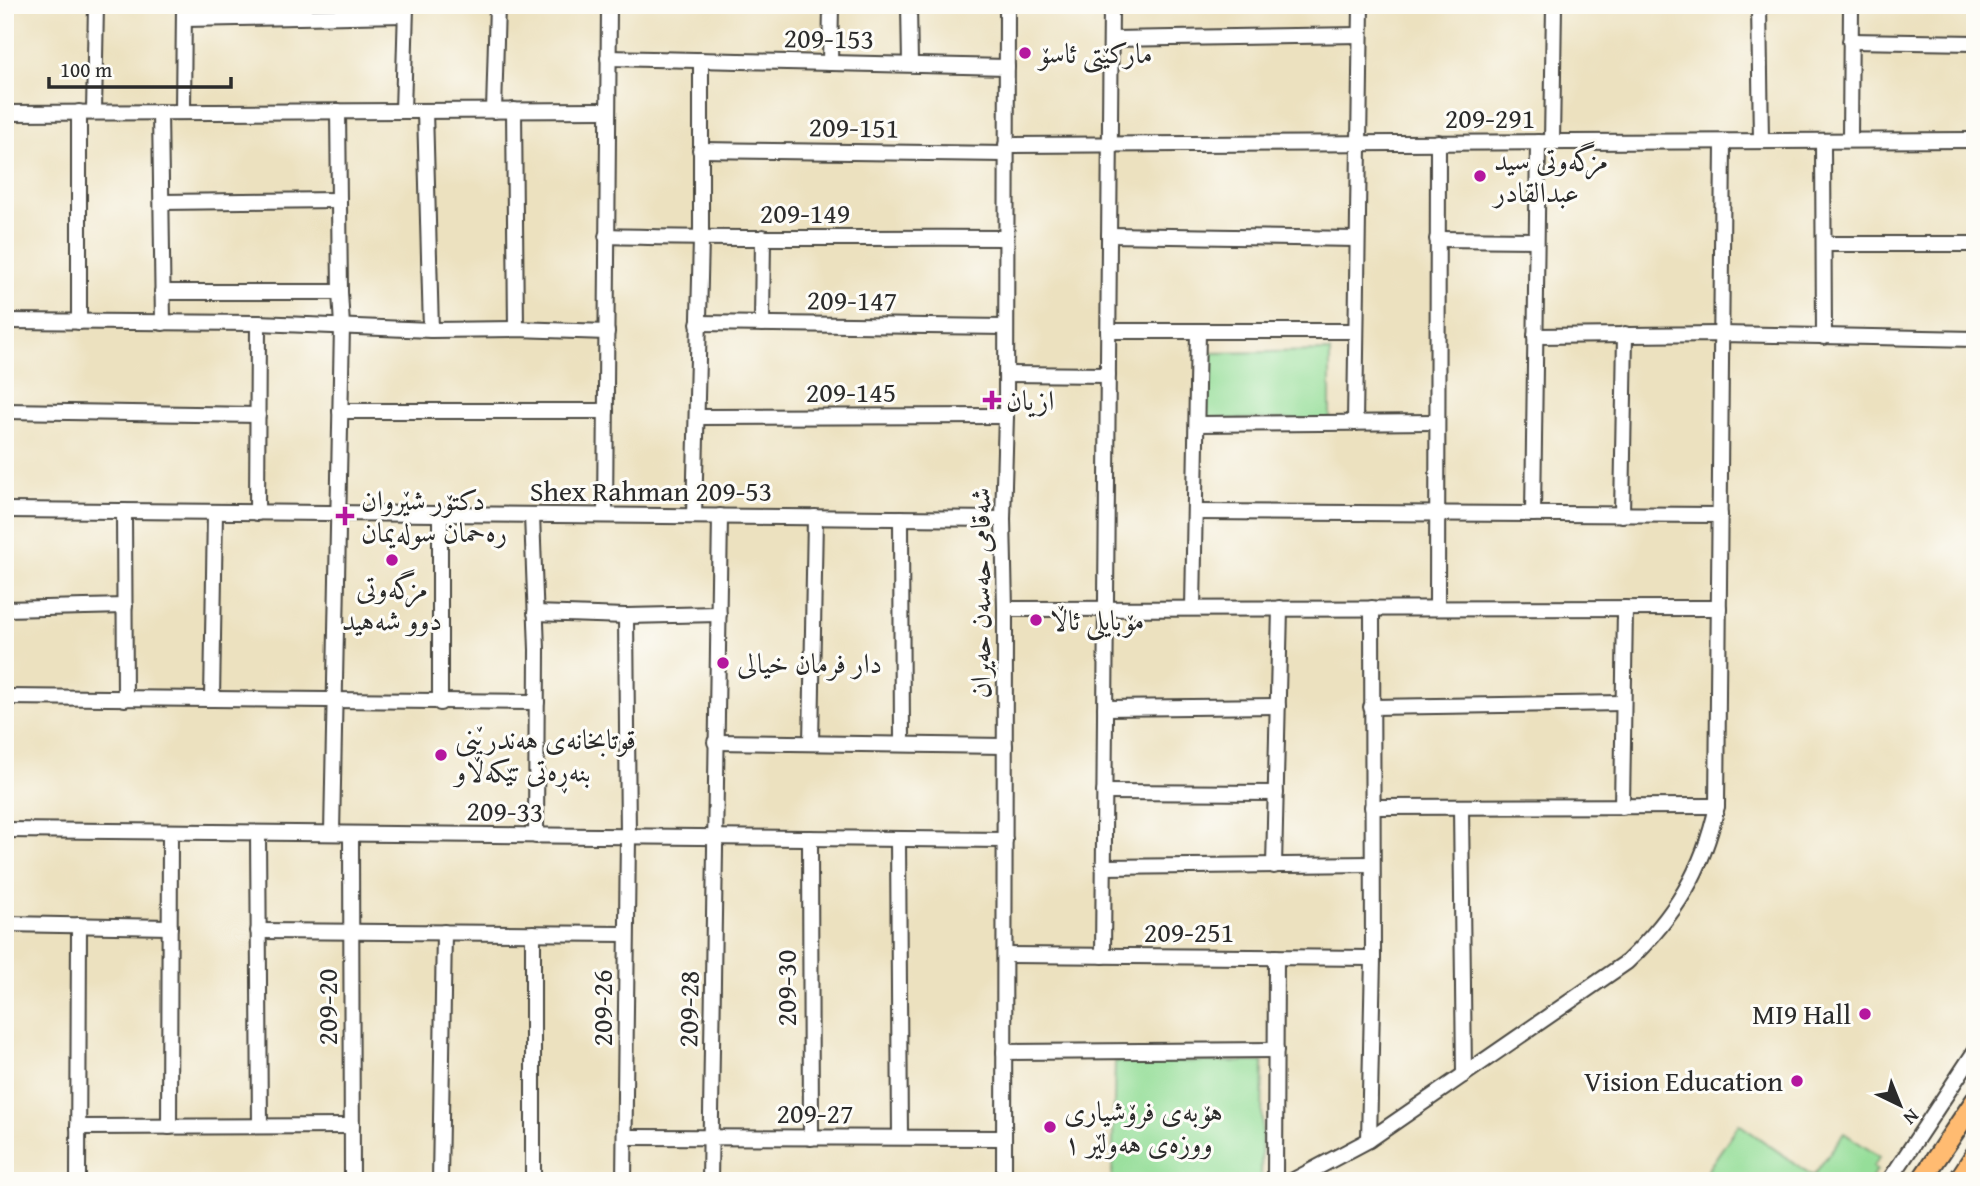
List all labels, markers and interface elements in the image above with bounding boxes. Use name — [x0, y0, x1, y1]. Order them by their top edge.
street label: 209-153 — [783, 16, 875, 59]
place label: مارکێتی ئاسۆ — [1036, 32, 1153, 74]
marker: مارکێتی ئاسۆ — [1017, 45, 1033, 61]
scale bar — [49, 46, 231, 90]
text: 100 m — [60, 54, 112, 85]
street label: 209-291 — [1445, 97, 1535, 138]
street label: 209-151 — [808, 105, 900, 148]
place label: مزگەوتی سید عبدالقادر — [1491, 139, 1608, 212]
marker: مزگەوتی سید عبدالقادر — [1472, 168, 1488, 184]
street label: 209-149 — [760, 192, 850, 233]
street label: 209-147 — [806, 278, 898, 321]
street label: 209-145 — [806, 371, 896, 412]
place label: ازيان — [1006, 379, 1054, 420]
marker: ازيان — [984, 392, 1000, 408]
street label: Shex Rahman 209-53 — [530, 470, 772, 511]
place label: دکتۆر شێروان رەحمان سولەیمان — [361, 479, 507, 552]
street label: شەقامی حەسەن حەیران — [959, 488, 1000, 698]
marker: دکتۆر شێروان رەحمان سولەیمان — [335, 506, 355, 526]
marker: مزگەوتی دوو شەهید — [384, 552, 400, 568]
place label: مزگەوتی دوو شەهید — [342, 567, 442, 640]
place label: مۆبایلی ئاڵا — [1050, 599, 1144, 641]
marker: مۆبایلی ئاڵا — [1028, 612, 1044, 628]
place label: دار فرمان خیالی — [737, 642, 882, 683]
marker: دار فرمان خیالی — [715, 655, 731, 671]
place label: قوتابخانەی هەندرێنی بنەڕەتی تێکەڵاو — [452, 718, 636, 794]
marker: قوتابخانەی هەندرێنی بنەڕەتی تێکەڵاو — [433, 747, 449, 763]
street label: 209-33 — [466, 789, 544, 832]
street label: 209-251 — [1144, 911, 1234, 952]
street label: 209-30 — [765, 949, 806, 1027]
street label: 209-20 — [306, 968, 347, 1046]
street label: 209-26 — [581, 969, 622, 1047]
street label: 209-28 — [666, 970, 709, 1048]
place label: MI9 Hall — [1752, 993, 1851, 1034]
marker: MI9 Hall — [1857, 1006, 1873, 1022]
place label: Vision Education — [1584, 1060, 1783, 1101]
north arrow — [1864, 1070, 1934, 1140]
marker: Vision Education — [1789, 1073, 1805, 1089]
place label: هۆبەی فرۆشیاری ووزەی هەولێر ١ — [1064, 1090, 1223, 1163]
street label: 209-27 — [776, 1092, 854, 1133]
text: N — [1897, 1103, 1926, 1132]
marker: هۆبەی فرۆشیاری ووزەی هەولێر ١ — [1042, 1119, 1058, 1135]

